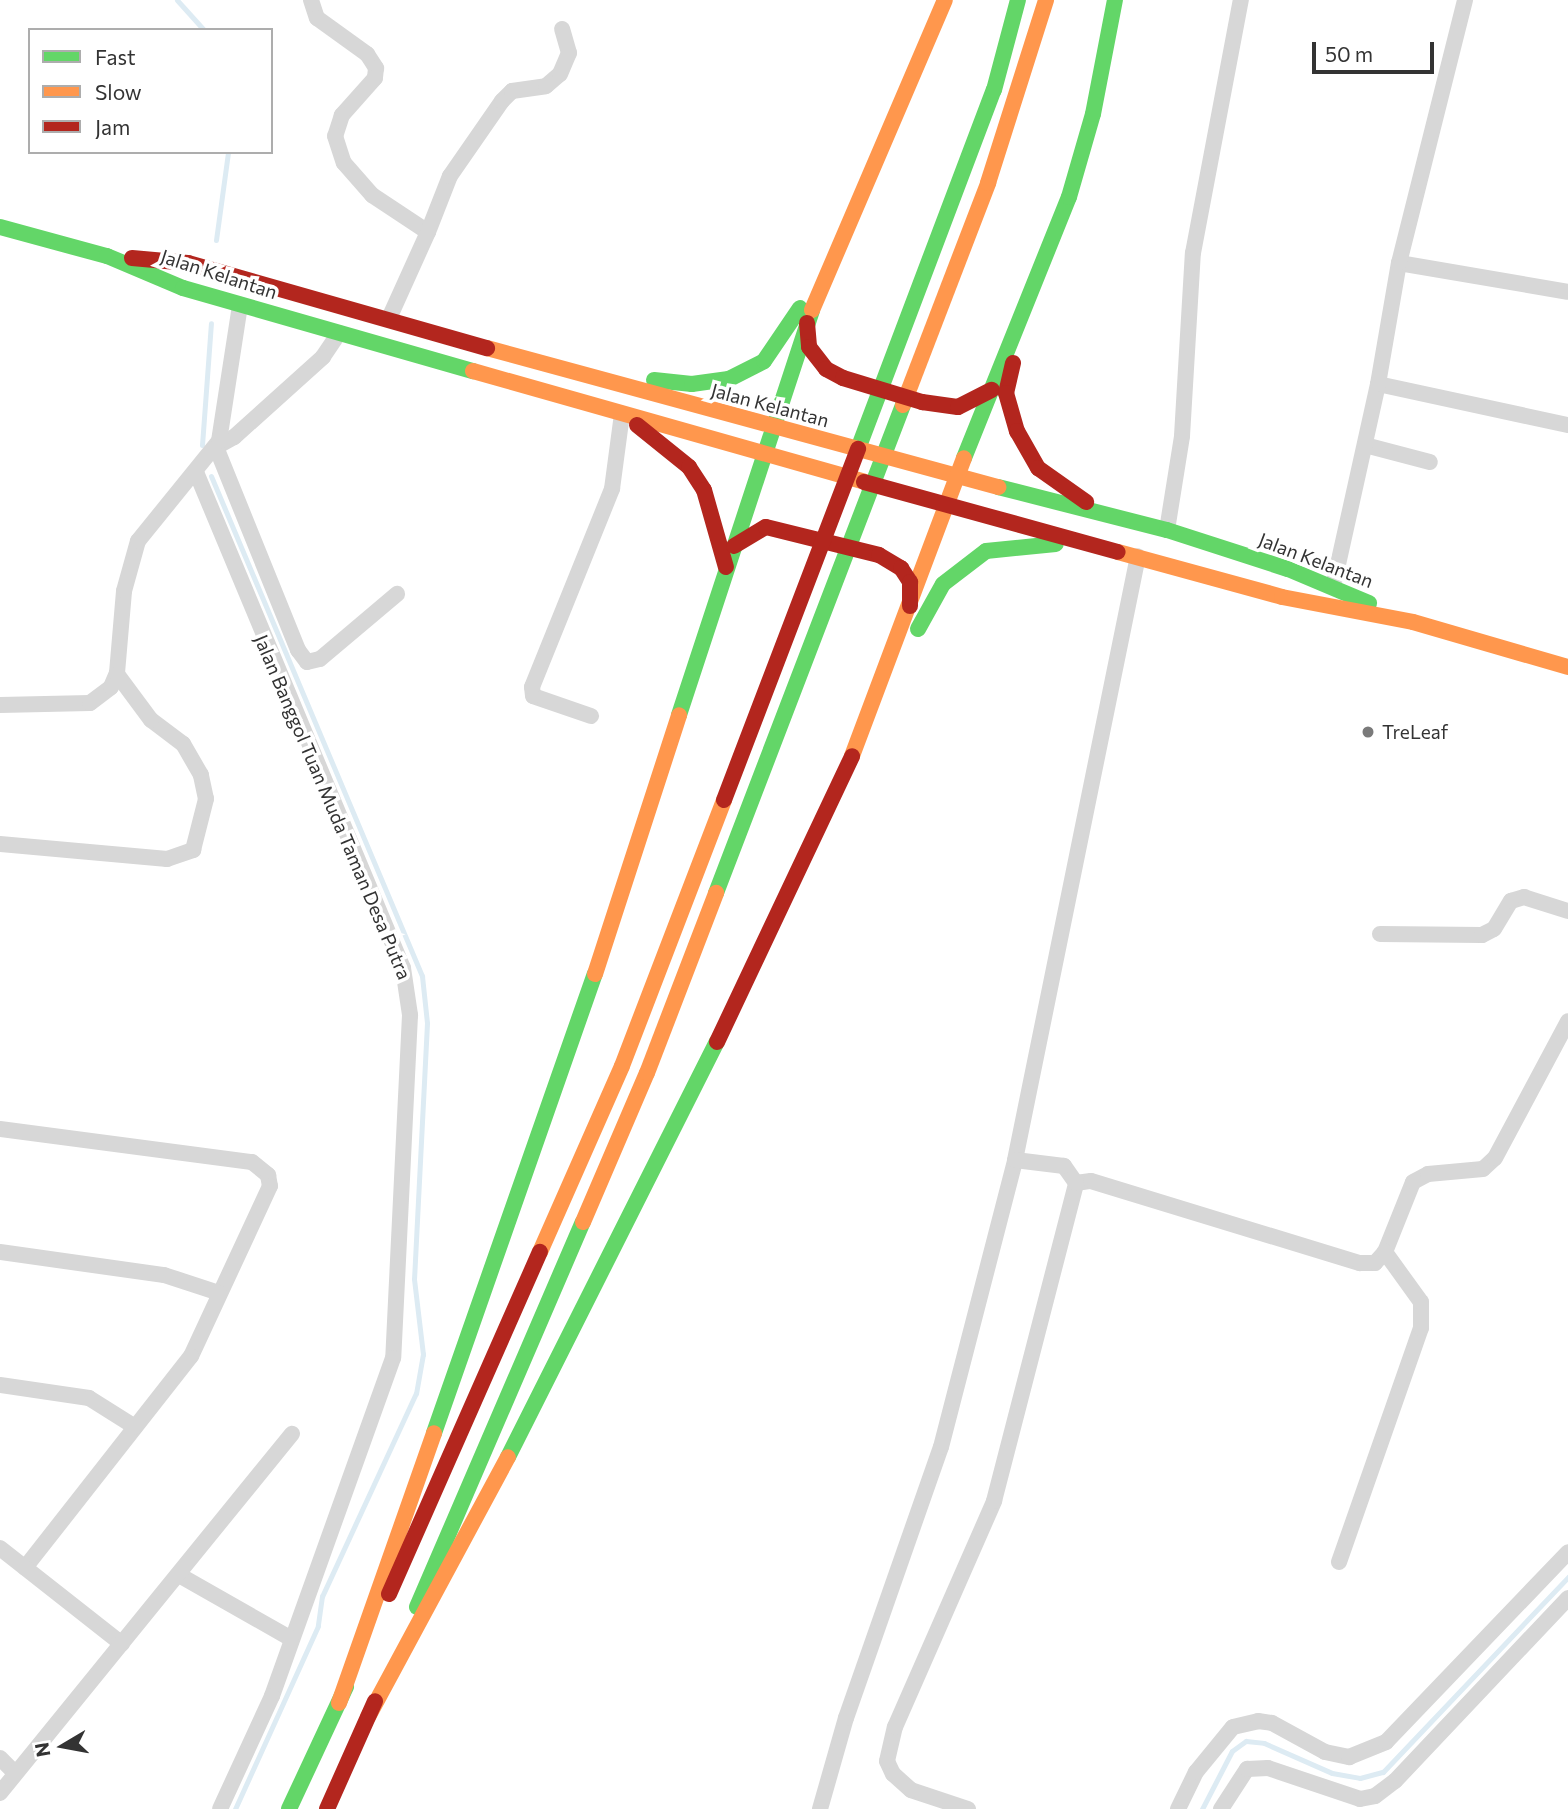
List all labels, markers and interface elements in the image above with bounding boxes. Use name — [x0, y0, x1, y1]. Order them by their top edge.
legend — [28, 28, 273, 154]
scale bar — [1316, 28, 1438, 72]
text: 50 m — [1325, 41, 1373, 66]
text: Fast — [95, 44, 136, 69]
text: Slow — [95, 79, 142, 104]
text: Jam — [95, 114, 130, 139]
street label: Jalan Kelantan — [158, 244, 280, 304]
street label: Jalan Kelantan — [709, 378, 831, 432]
street label: Jalan Kelantan — [1255, 528, 1377, 592]
street label: Jalan Banggol Tuan Muda Taman Desa Putra — [250, 631, 416, 983]
place label: TreLeaf — [1382, 721, 1448, 743]
marker: TreLeaf — [1360, 724, 1376, 740]
north arrow — [28, 1711, 98, 1781]
text: N — [29, 1741, 54, 1759]

